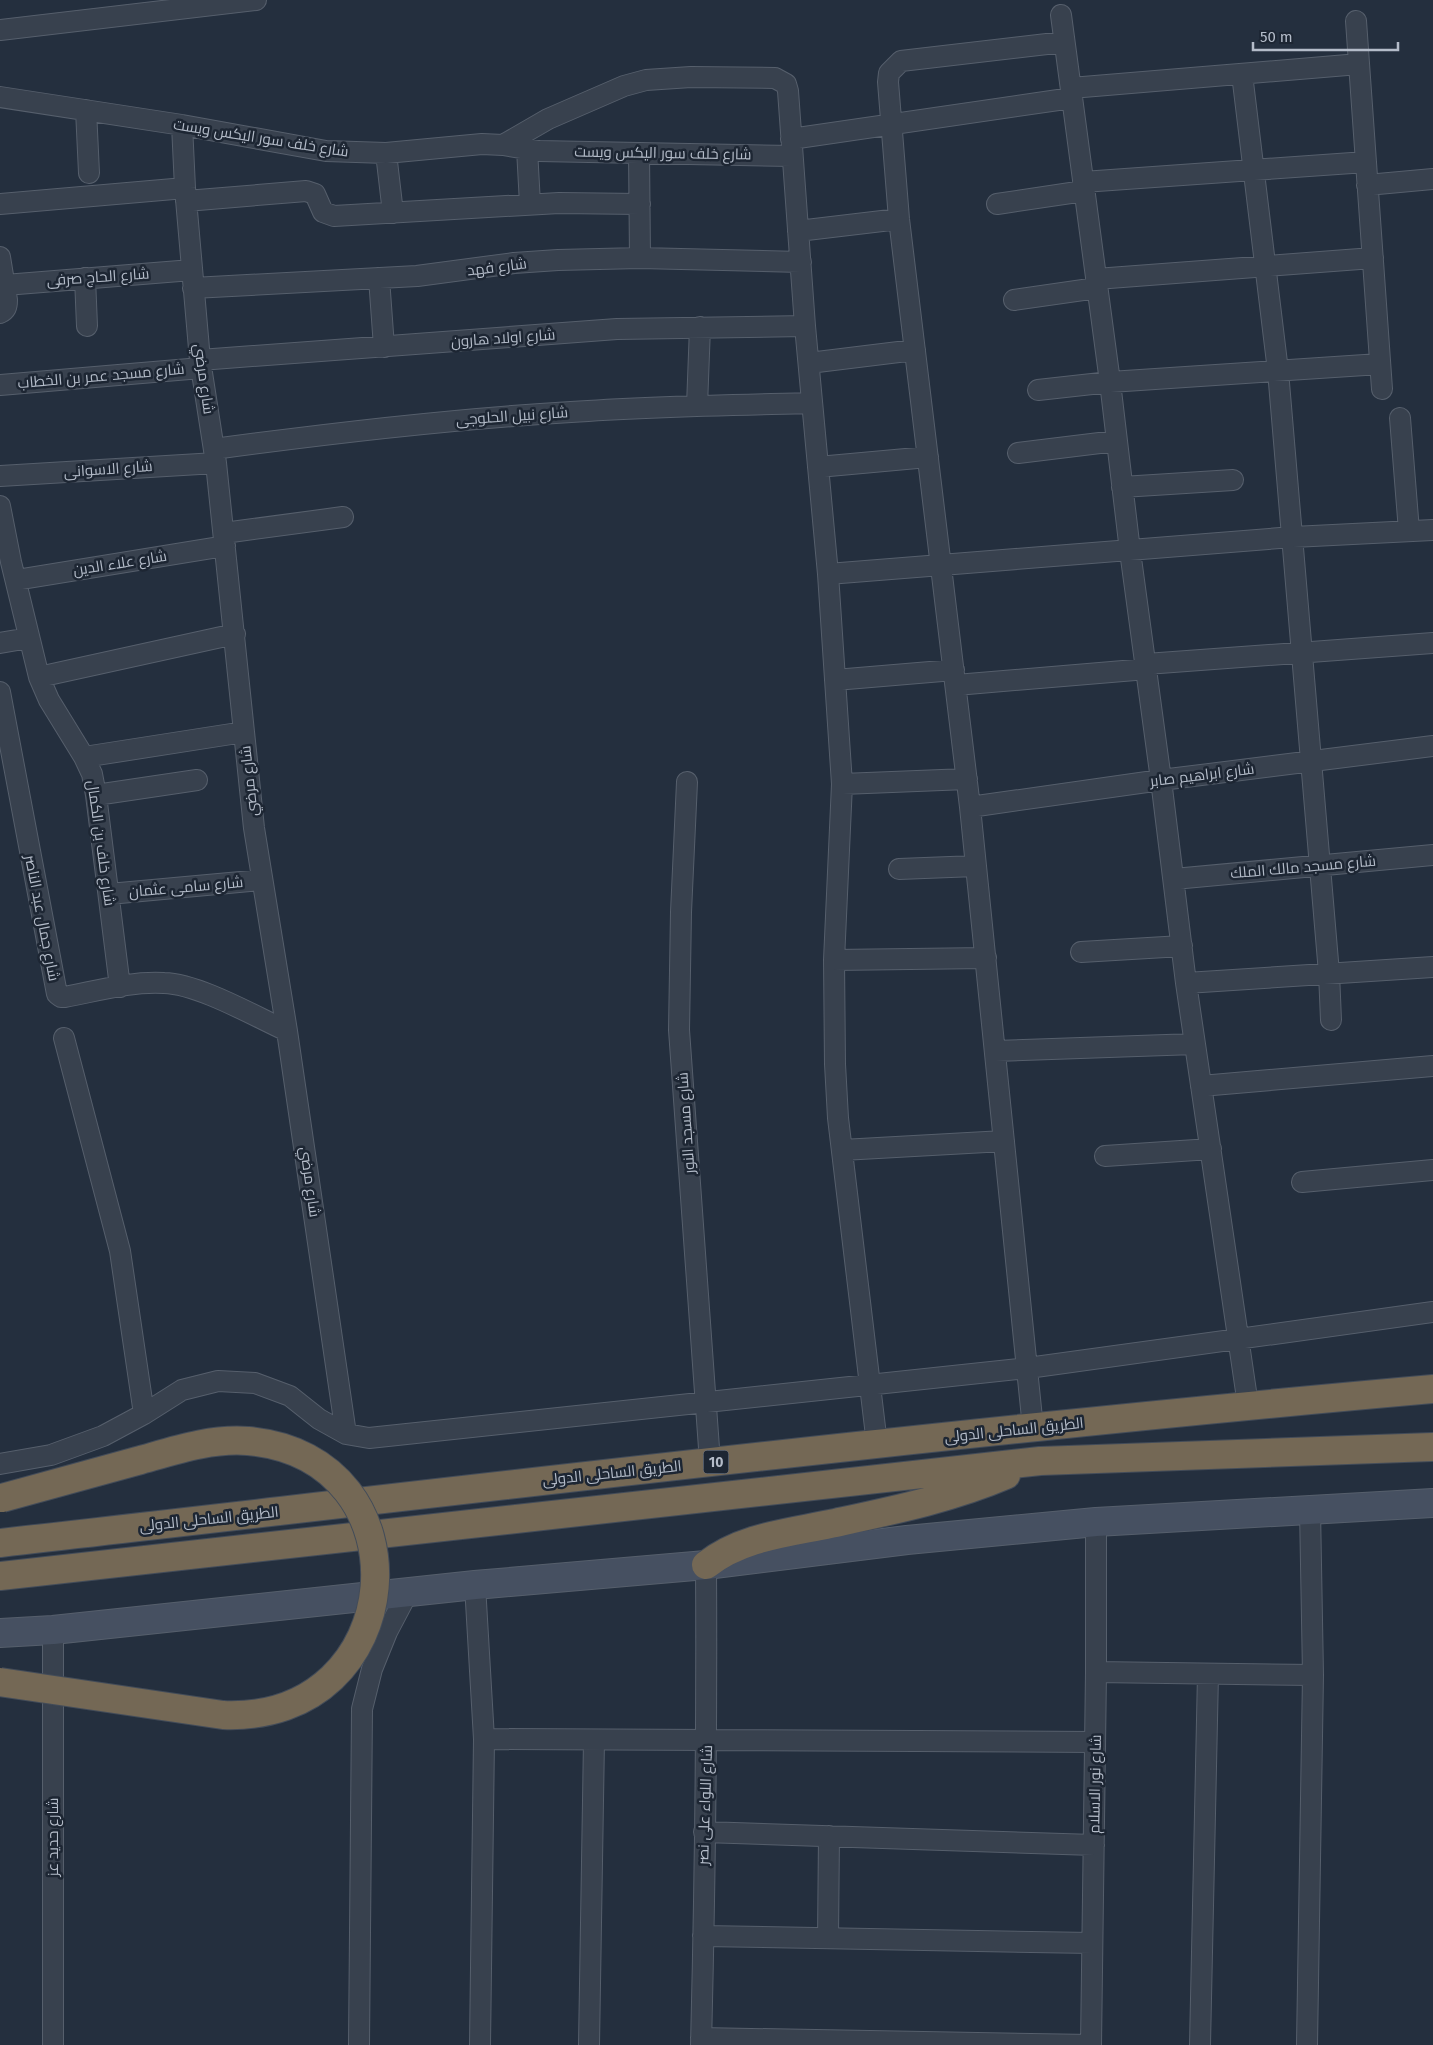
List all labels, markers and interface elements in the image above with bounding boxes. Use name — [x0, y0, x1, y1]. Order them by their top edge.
scale bar — [1253, 20, 1398, 52]
text: 50 m — [1260, 28, 1293, 46]
street label: شارع خلف سور اليكس ويست — [172, 115, 350, 163]
street label: شارع خلف سور اليكس ويست — [574, 142, 752, 166]
street label: شارع فهد — [466, 254, 528, 282]
street label: شارع الحاج صرفى — [46, 264, 150, 292]
street label: شارع اولاد هارون — [450, 325, 556, 353]
street label: شارع مرضي — [187, 343, 218, 416]
street label: شارع مسجد عمر بن الخطاب — [17, 360, 185, 394]
street label: شارع نبيل الحلوجى — [455, 403, 569, 431]
street label: شارع الاسوانى — [63, 457, 153, 483]
street label: شارع علاء الدين — [72, 547, 169, 581]
street label: شارع مرضي — [236, 744, 265, 817]
street label: شارع ابراهيم صابر — [1148, 760, 1255, 792]
street label: شارع خلف بن الكمال — [81, 779, 119, 907]
street label: شارع جمال عبد الناصر — [19, 852, 63, 983]
street label: شارع مسجد مالك الملك — [1229, 852, 1377, 884]
street label: شارع سامى عثمان — [128, 873, 244, 903]
street label: شارع مسجد النور — [673, 1071, 701, 1175]
street label: شارع مرضي — [293, 1146, 324, 1219]
street label: الطريق الساحلى الدولى — [944, 1414, 1085, 1447]
road number: 10 — [704, 1450, 728, 1474]
street label: الطريق الساحلى الدولى — [542, 1457, 683, 1490]
street label: الطريق الساحلى الدولى — [139, 1503, 280, 1536]
street label: شارع نور الاسلام — [1085, 1734, 1107, 1834]
street label: شارع اللواء على نصر — [694, 1745, 718, 1866]
street label: شارع حديد عز — [44, 1798, 64, 1877]

